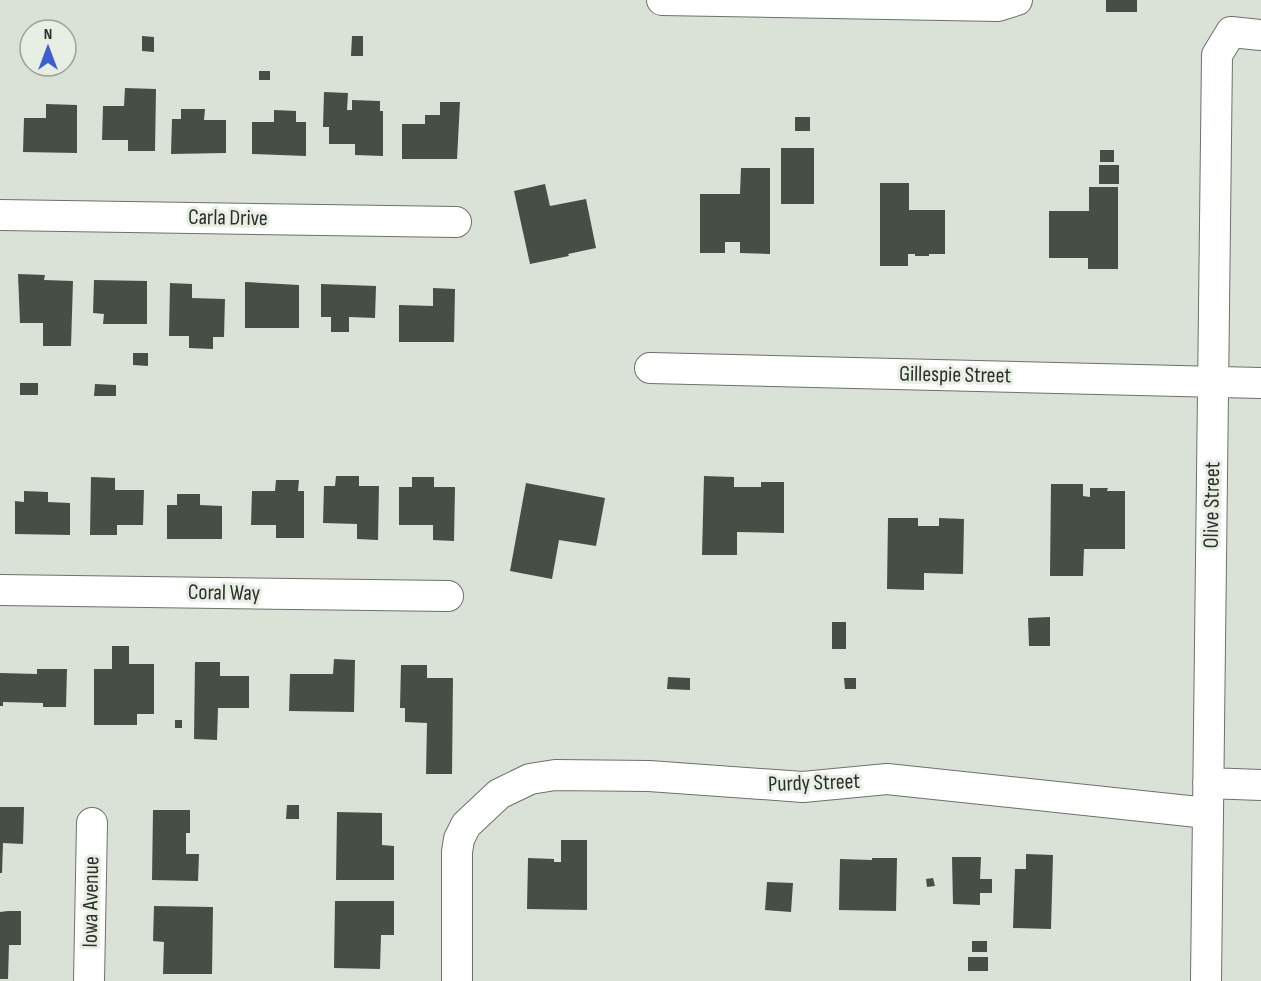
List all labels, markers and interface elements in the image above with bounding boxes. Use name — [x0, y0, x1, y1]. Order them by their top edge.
north arrow — [18, 18, 78, 78]
text: N — [44, 25, 52, 44]
street label: Carla Drive — [188, 204, 268, 232]
street label: Gillespie Street — [899, 361, 1012, 389]
street label: Olive Street — [1198, 461, 1226, 549]
street label: Coral Way — [188, 579, 261, 607]
street label: Purdy Street — [768, 768, 861, 798]
street label: Iowa Avenue — [77, 856, 105, 948]

